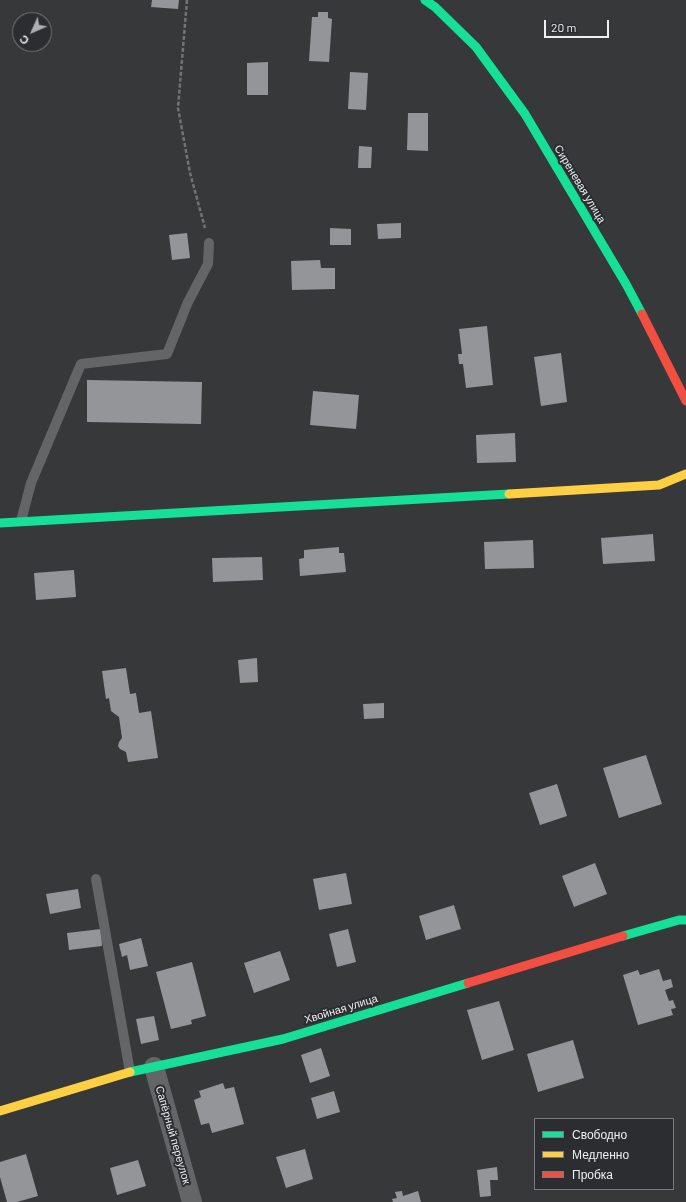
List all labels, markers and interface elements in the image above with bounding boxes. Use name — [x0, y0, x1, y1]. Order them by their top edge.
north arrow — [12, 12, 52, 52]
scale bar — [546, 12, 611, 38]
text: 20 m — [551, 20, 577, 34]
text: С — [16, 33, 31, 48]
street label: Сиреневая улица — [551, 143, 609, 225]
street label: Хвойная улица — [303, 992, 379, 1026]
street label: Сапёрный переулок — [153, 1084, 193, 1186]
legend — [534, 1118, 674, 1190]
text: Свободно — [572, 1127, 627, 1141]
text: Медленно — [572, 1147, 629, 1161]
text: Пробка — [572, 1167, 613, 1181]

